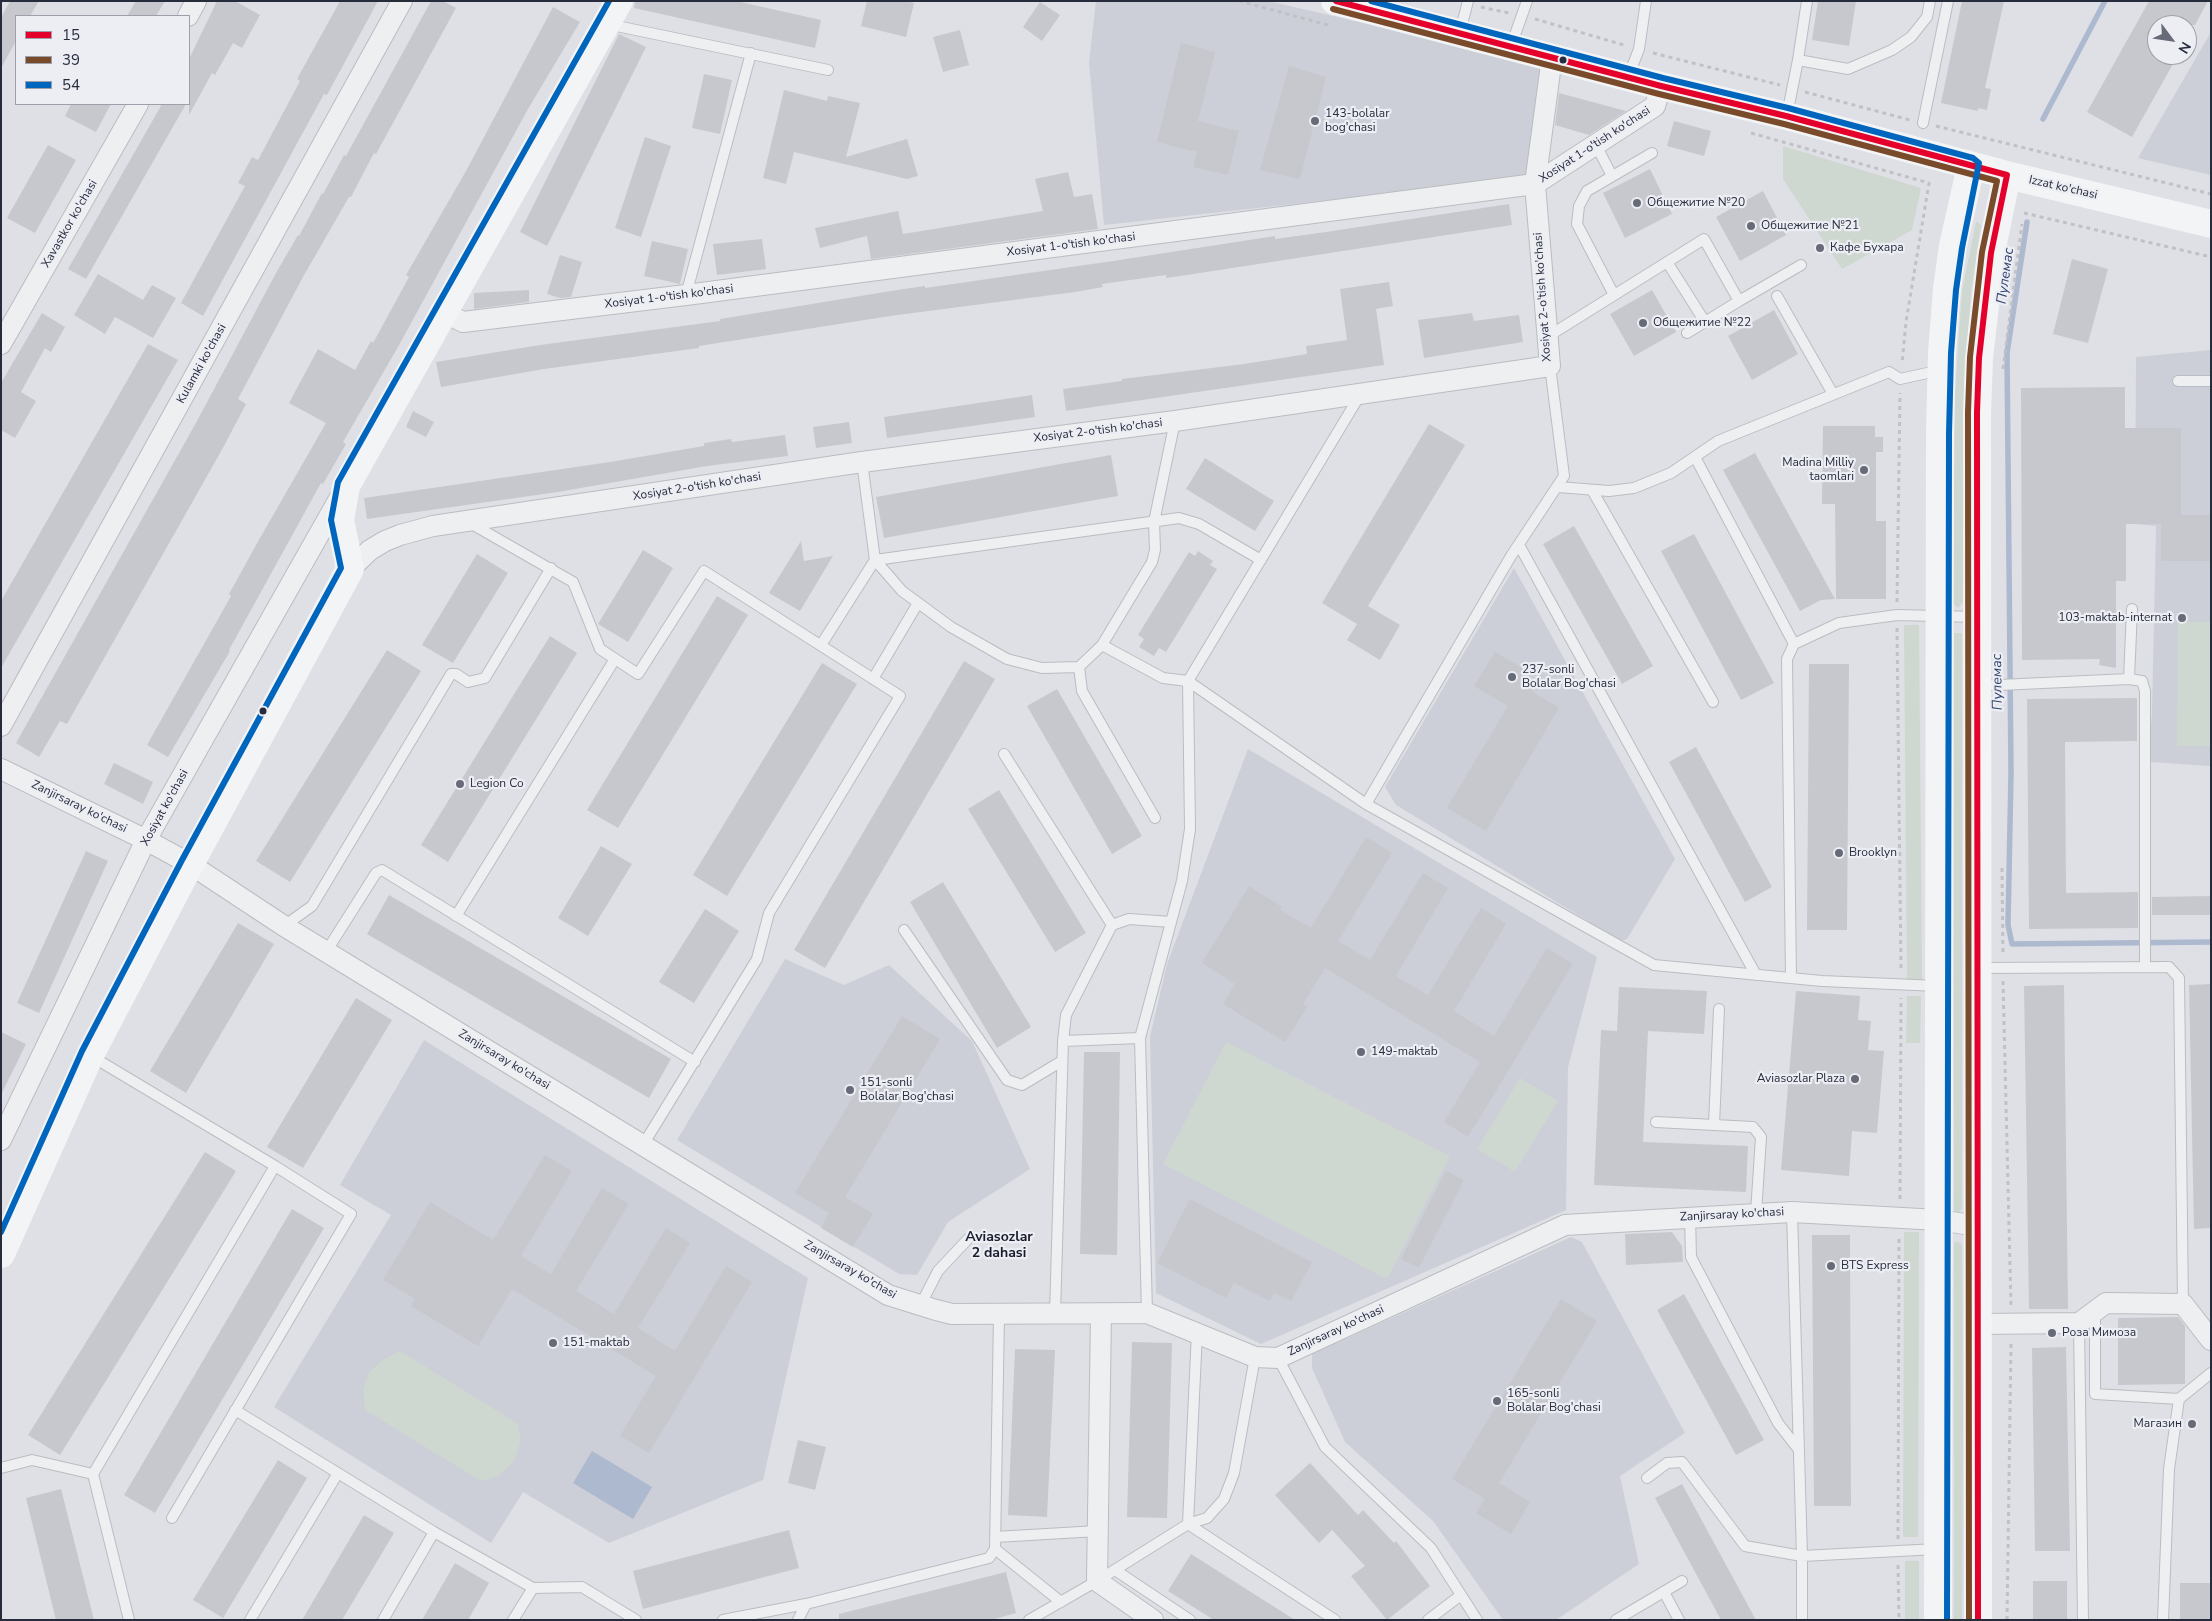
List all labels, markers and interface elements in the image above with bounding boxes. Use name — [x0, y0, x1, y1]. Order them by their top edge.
legend — [15, 15, 190, 105]
north arrow — [2147, 15, 2197, 65]
text: 15 — [62, 25, 80, 45]
text: N — [2174, 38, 2195, 57]
text: 39 — [62, 50, 80, 70]
unlabelled marker — [1558, 55, 1568, 65]
text: 54 — [62, 75, 80, 95]
street label: Xosiyat 1-o'tish ko'chasi — [1537, 104, 1653, 186]
place label: 143-bolalar bog'chasi — [1325, 107, 1389, 135]
marker: 143-bolalar bog'chasi — [1309, 115, 1321, 127]
street label: Izzat ko'chasi — [2027, 173, 2099, 203]
street label: Xavastkor ko'chasi — [39, 178, 101, 270]
place label: Общежитие №20 — [1647, 196, 1745, 210]
marker: Общежитие №20 — [1631, 197, 1643, 209]
place label: Общежитие №21 — [1761, 219, 1859, 233]
marker: Общежитие №21 — [1745, 220, 1757, 232]
street label: Xosiyat 1-o'tish ko'chasi — [1006, 230, 1136, 260]
street label: Xosiyat 2-o'tish ko'chasi — [1531, 232, 1555, 362]
place label: Кафе Бухара — [1830, 241, 1904, 255]
marker: Кафе Бухара — [1814, 242, 1826, 254]
water label: Пулемас — [1994, 247, 2018, 305]
street label: Xosiyat 1-o'tish ko'chasi — [604, 282, 734, 312]
place label: Общежитие №22 — [1653, 316, 1751, 330]
marker: Общежитие №22 — [1637, 317, 1649, 329]
street label: Kulamki ko'chasi — [174, 322, 230, 406]
street label: Xosiyat 2-o'tish ko'chasi — [1033, 416, 1163, 446]
place label: Madina Milliy taomlari — [1782, 456, 1854, 484]
marker: Madina Milliy taomlari — [1858, 464, 1870, 476]
street label: Xosiyat 2-o'tish ko'chasi — [632, 470, 762, 504]
place label: 103-maktab-internat — [2058, 611, 2172, 625]
marker: 103-maktab-internat — [2176, 612, 2188, 624]
water label: Пулемас — [1989, 654, 2007, 710]
place label: 237-sonli Bolalar Bog'chasi — [1522, 663, 1616, 691]
marker: 237-sonli Bolalar Bog'chasi — [1506, 671, 1518, 683]
unlabelled marker — [258, 706, 268, 716]
street label: Xosiyat ko'chasi — [138, 767, 192, 849]
place label: Legion Co — [470, 777, 524, 791]
street label: Zanjirsaray ko'chasi — [29, 778, 129, 836]
marker: Legion Co — [454, 778, 466, 790]
place label: Brooklyn — [1849, 846, 1897, 860]
marker: Brooklyn — [1833, 847, 1845, 859]
street label: Zanjirsaray ko'chasi — [456, 1027, 552, 1093]
place label: 149-maktab — [1371, 1045, 1438, 1059]
marker: 149-maktab — [1355, 1046, 1367, 1058]
place label: Aviasozlar Plaza — [1757, 1072, 1845, 1086]
marker: Aviasozlar Plaza — [1849, 1073, 1861, 1085]
place label: 151-sonli Bolalar Bog'chasi — [860, 1076, 954, 1104]
marker: 151-sonli Bolalar Bog'chasi — [844, 1084, 856, 1096]
street label: Zanjirsaray ko'chasi — [1680, 1205, 1784, 1225]
district label: Aviasozlar 2 dahasi — [965, 1230, 1033, 1262]
street label: Zanjirsaray ko'chasi — [801, 1238, 899, 1302]
place label: BTS Express — [1841, 1259, 1909, 1273]
marker: BTS Express — [1825, 1260, 1837, 1272]
street label: Zanjirsaray ko'chasi — [1286, 1302, 1386, 1360]
place label: Роза Мимоза — [2062, 1326, 2136, 1340]
marker: Роза Мимоза — [2046, 1327, 2058, 1339]
place label: 151-maktab — [563, 1336, 630, 1350]
marker: 151-maktab — [547, 1337, 559, 1349]
place label: 165-sonli Bolalar Bog'chasi — [1507, 1387, 1601, 1415]
marker: 165-sonli Bolalar Bog'chasi — [1491, 1395, 1503, 1407]
place label: Магазин — [2134, 1417, 2182, 1431]
marker: Магазин — [2186, 1418, 2198, 1430]

